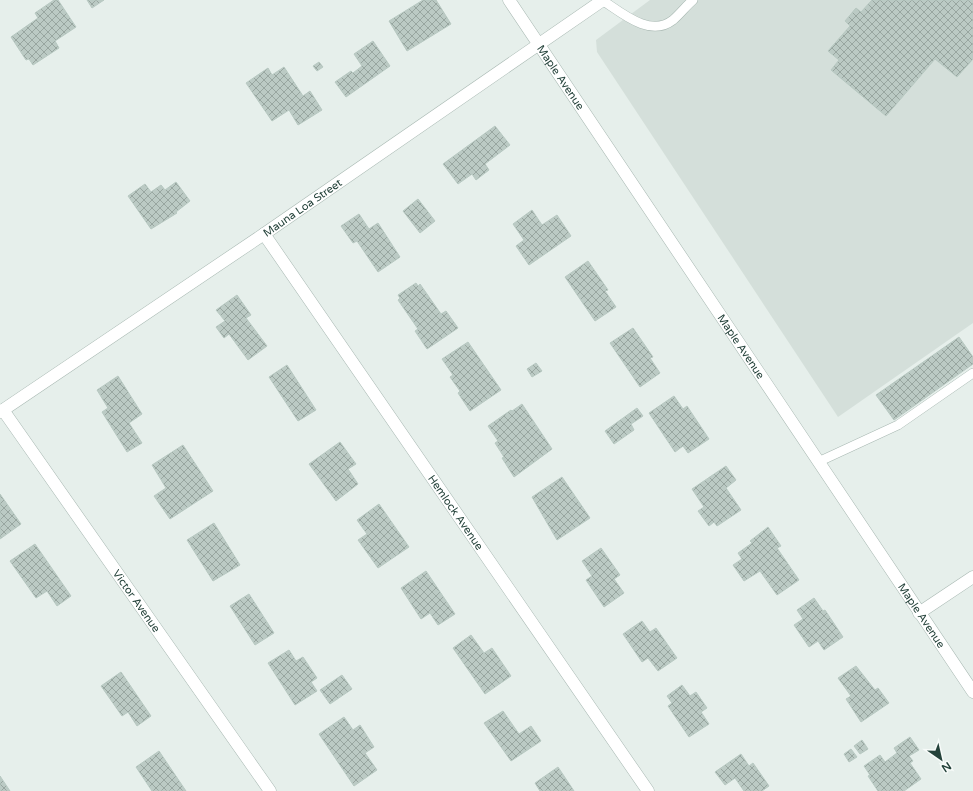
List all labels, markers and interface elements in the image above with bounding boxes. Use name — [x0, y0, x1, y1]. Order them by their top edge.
street label: Maple Avenue — [534, 42, 587, 112]
street label: Mauna Loa Street — [260, 176, 344, 239]
street label: Maple Avenue — [715, 312, 768, 381]
street label: Hemlock Avenue — [425, 472, 486, 552]
street label: Victor Avenue — [110, 567, 163, 635]
street label: Maple Avenue — [895, 581, 948, 650]
north arrow — [921, 739, 961, 779]
text: N — [939, 759, 954, 775]

